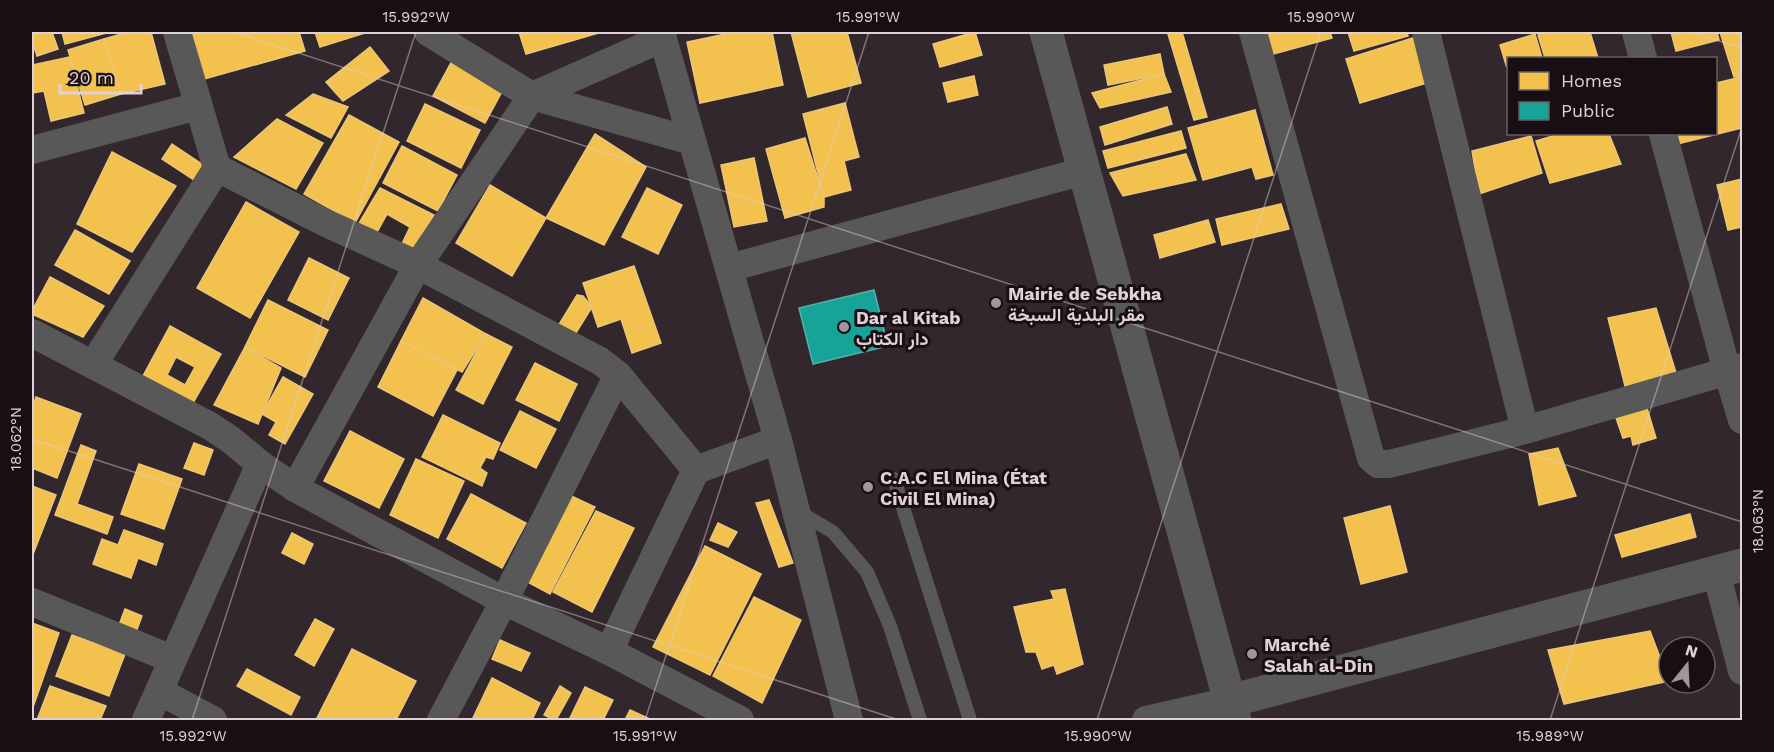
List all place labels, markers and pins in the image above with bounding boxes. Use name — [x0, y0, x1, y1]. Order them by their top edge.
place label: Mairie de Sebkha مقر البلدية السبخة — [1008, 283, 1162, 326]
marker: Mairie de Sebkha مقر البلدية السبخة — [989, 296, 1003, 310]
place label: Dar al Kitab دار الكتاب — [856, 307, 961, 350]
marker: Dar al Kitab دار الكتاب — [837, 320, 851, 334]
place label: C.A.C El Mina (État Civil El Mina) — [880, 467, 1047, 509]
marker: C.A.C El Mina (État Civil El Mina) — [861, 480, 875, 494]
place label: Marché Salah al-Din — [1264, 634, 1373, 676]
marker: Marché Salah al-Din — [1245, 647, 1259, 661]

